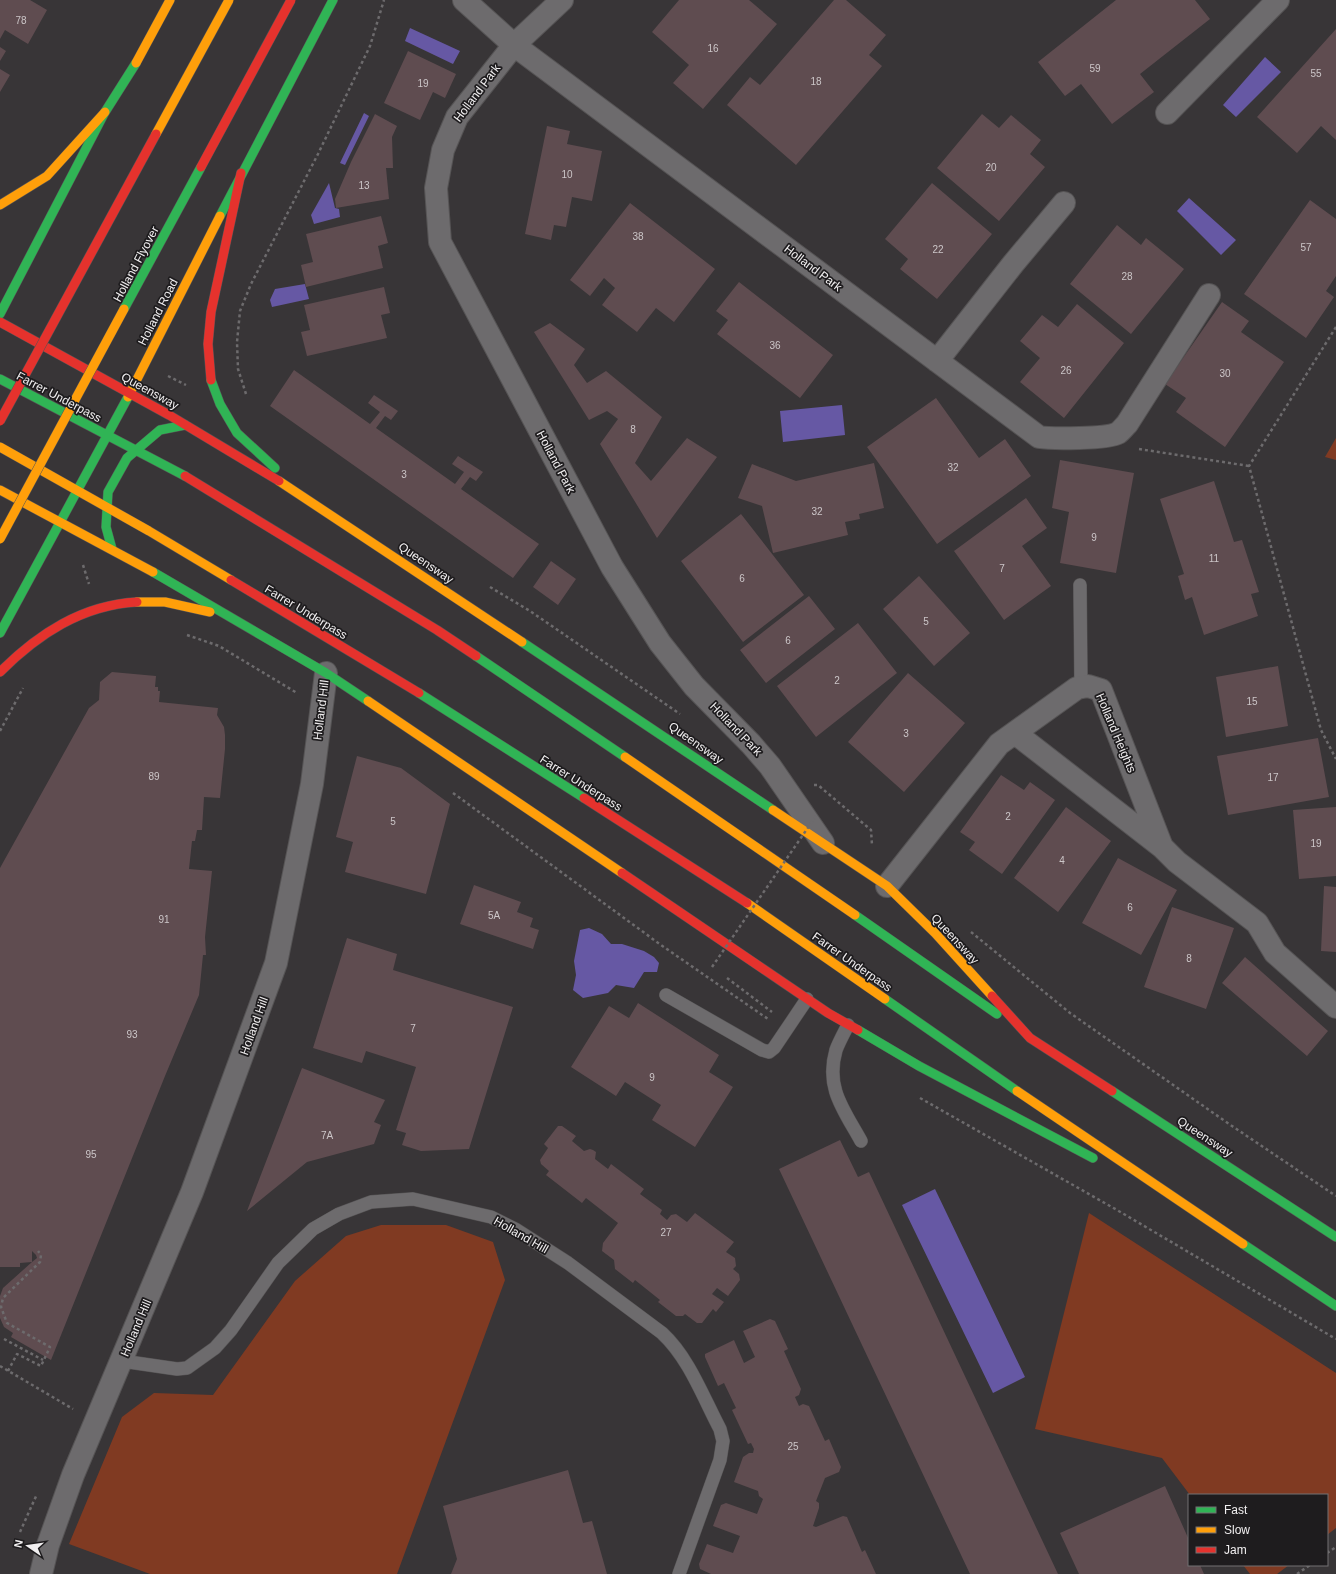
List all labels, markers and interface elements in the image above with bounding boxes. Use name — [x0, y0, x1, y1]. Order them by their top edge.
house number: 78 — [15, 15, 27, 26]
house number: 16 — [707, 43, 719, 54]
street label: Holland Park — [451, 61, 504, 125]
house number: 59 — [1089, 63, 1101, 74]
house number: 55 — [1310, 68, 1322, 79]
house number: 18 — [810, 76, 822, 87]
house number: 19 — [417, 78, 429, 89]
house number: 20 — [985, 162, 997, 173]
house number: 10 — [561, 169, 573, 180]
house number: 13 — [358, 180, 370, 191]
street label: Holland Flyover — [110, 224, 162, 304]
house number: 38 — [632, 231, 644, 242]
street label: Holland Park — [781, 242, 845, 295]
house number: 57 — [1300, 242, 1312, 253]
house number: 22 — [932, 244, 944, 255]
house number: 28 — [1121, 271, 1133, 282]
street label: Holland Road — [135, 276, 181, 348]
house number: 36 — [769, 340, 781, 351]
house number: 26 — [1060, 365, 1072, 376]
house number: 30 — [1219, 368, 1231, 379]
street label: Farrer Underpass — [14, 369, 104, 425]
street label: Queensway — [119, 370, 181, 412]
house number: 8 — [630, 424, 636, 435]
street label: Holland Park — [534, 428, 579, 496]
house number: 32 — [947, 462, 959, 473]
house number: 3 — [401, 469, 407, 480]
house number: 32 — [811, 506, 823, 517]
house number: 9 — [1091, 532, 1097, 543]
street label: Queensway — [396, 539, 456, 587]
house number: 11 — [1209, 553, 1220, 564]
house number: 7 — [999, 563, 1005, 574]
house number: 6 — [739, 573, 745, 584]
street label: Farrer Underpass — [262, 582, 350, 642]
house number: 5 — [923, 616, 929, 627]
house number: 6 — [785, 635, 791, 646]
house number: 2 — [834, 675, 840, 686]
street label: Holland Hill — [310, 679, 332, 741]
street label: Holland Heights — [1093, 691, 1139, 775]
house number: 15 — [1246, 696, 1258, 707]
street label: Holland Park — [707, 699, 766, 759]
street label: Queensway — [666, 719, 726, 767]
house number: 3 — [903, 728, 909, 739]
street label: Farrer Underpass — [537, 752, 625, 814]
house number: 89 — [148, 771, 160, 782]
house number: 17 — [1267, 772, 1279, 783]
house number: 2 — [1005, 811, 1011, 822]
house number: 5 — [390, 816, 396, 827]
house number: 19 — [1310, 838, 1322, 849]
house number: 4 — [1059, 855, 1065, 866]
house number: 6 — [1127, 902, 1133, 913]
house number: 5A — [488, 910, 500, 921]
street label: Queensway — [928, 911, 982, 967]
house number: 91 — [158, 914, 170, 925]
street label: Farrer Underpass — [809, 929, 895, 995]
house number: 8 — [1186, 953, 1192, 964]
street label: Holland Hill — [237, 995, 271, 1057]
house number: 7 — [410, 1023, 416, 1034]
house number: 93 — [126, 1029, 138, 1040]
house number: 9 — [649, 1072, 655, 1083]
street label: Queensway — [1175, 1114, 1235, 1160]
house number: 7A — [321, 1130, 333, 1141]
house number: 95 — [85, 1149, 97, 1160]
street label: Holland Hill — [491, 1214, 551, 1256]
house number: 27 — [660, 1227, 672, 1238]
street label: Holland Hill — [118, 1297, 154, 1359]
house number: 25 — [787, 1441, 799, 1452]
legend — [1188, 1494, 1328, 1566]
text: Fast — [1224, 1503, 1248, 1517]
text: Slow — [1224, 1523, 1250, 1537]
north arrow — [8, 1526, 48, 1566]
text: N — [12, 1538, 25, 1549]
text: Jam — [1224, 1543, 1247, 1557]

